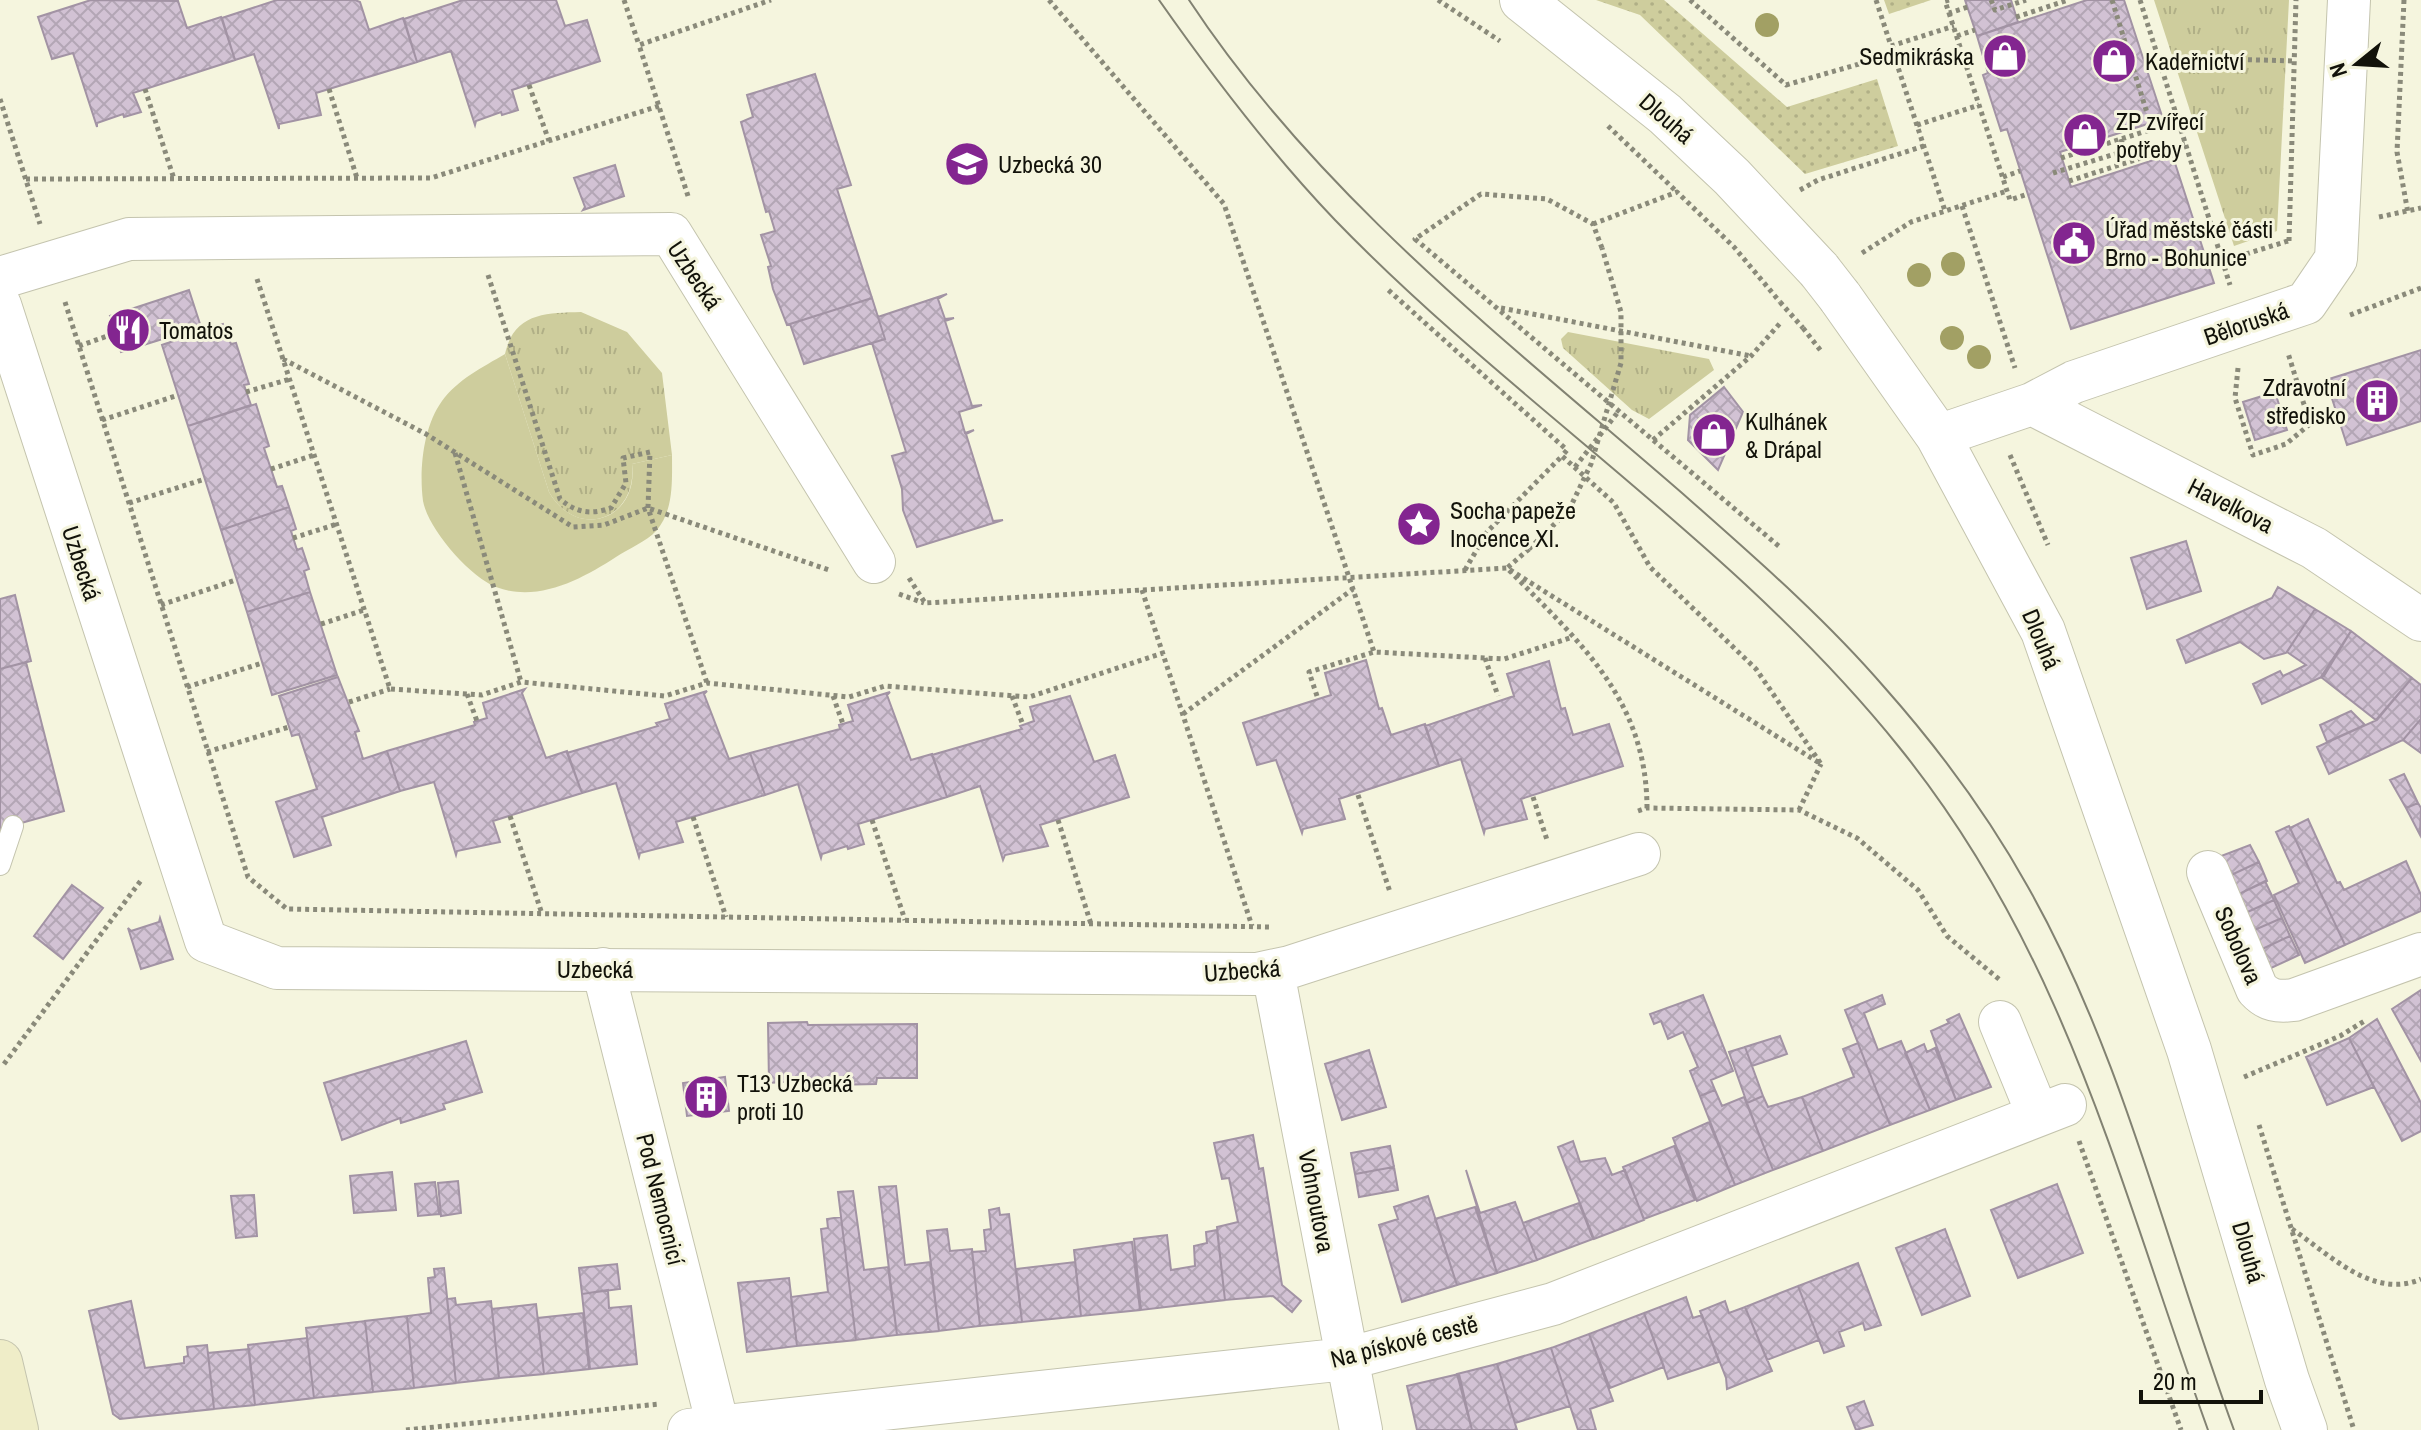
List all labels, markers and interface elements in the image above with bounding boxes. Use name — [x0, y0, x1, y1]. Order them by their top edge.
north arrow — [2317, 24, 2397, 104]
shop icon: Sedmikráska — [1981, 32, 2029, 80]
shop icon: Kadeřnictví — [2090, 37, 2138, 85]
place label: Sedmikráska — [1859, 40, 1974, 72]
place label: Kadeřnictví — [2145, 45, 2245, 77]
text: N — [2322, 59, 2354, 81]
street label: Dlouhá — [1633, 85, 1701, 151]
place label: ZP zvířecí potřeby — [2116, 105, 2205, 165]
shop icon: ZP zvířecí potřeby — [2061, 111, 2109, 159]
school or university icon: Uzbecká 30 — [943, 140, 991, 188]
place label: Uzbecká 30 — [998, 148, 1102, 180]
place label: Úřad městské části Brno - Bohunice — [2105, 213, 2273, 273]
public building icon: Úřad městské části Brno - Bohunice — [2050, 219, 2098, 267]
street label: Uzbecká — [660, 234, 730, 316]
street label: Běloruská — [2199, 294, 2293, 352]
restaurant icon: Tomatos — [104, 306, 152, 354]
place label: Tomatos — [159, 314, 233, 346]
place label: Zdravotní středisko — [2263, 371, 2347, 431]
building icon: Zdravotní středisko — [2353, 377, 2401, 425]
place label: Kulhánek & Drápal — [1745, 405, 1827, 465]
shop icon: Kulhánek & Drápal — [1690, 411, 1738, 459]
street label: Havelkova — [2183, 470, 2279, 540]
place label: Socha papeže Inocence XI. — [1450, 494, 1576, 554]
place icon: Socha papeže Inocence XI. — [1395, 500, 1443, 548]
street label: Uzbecká — [55, 522, 109, 604]
street label: Dlouhá — [2015, 604, 2069, 674]
street label: Sobolova — [2208, 901, 2270, 989]
street label: Uzbecká — [1203, 951, 1281, 989]
street label: Uzbecká — [557, 953, 633, 985]
place label: T13 Uzbecká proti 10 — [737, 1067, 853, 1127]
building icon: T13 Uzbecká proti 10 — [682, 1073, 730, 1121]
street label: Pod Nemocnicí — [629, 1130, 693, 1269]
street label: Vohnoutova — [1291, 1147, 1343, 1255]
street label: Dlouhá — [2225, 1218, 2273, 1286]
street label: Na pískové cestě — [1327, 1307, 1481, 1375]
scale bar — [2141, 1354, 2261, 1404]
text: 20 m — [2153, 1365, 2197, 1397]

